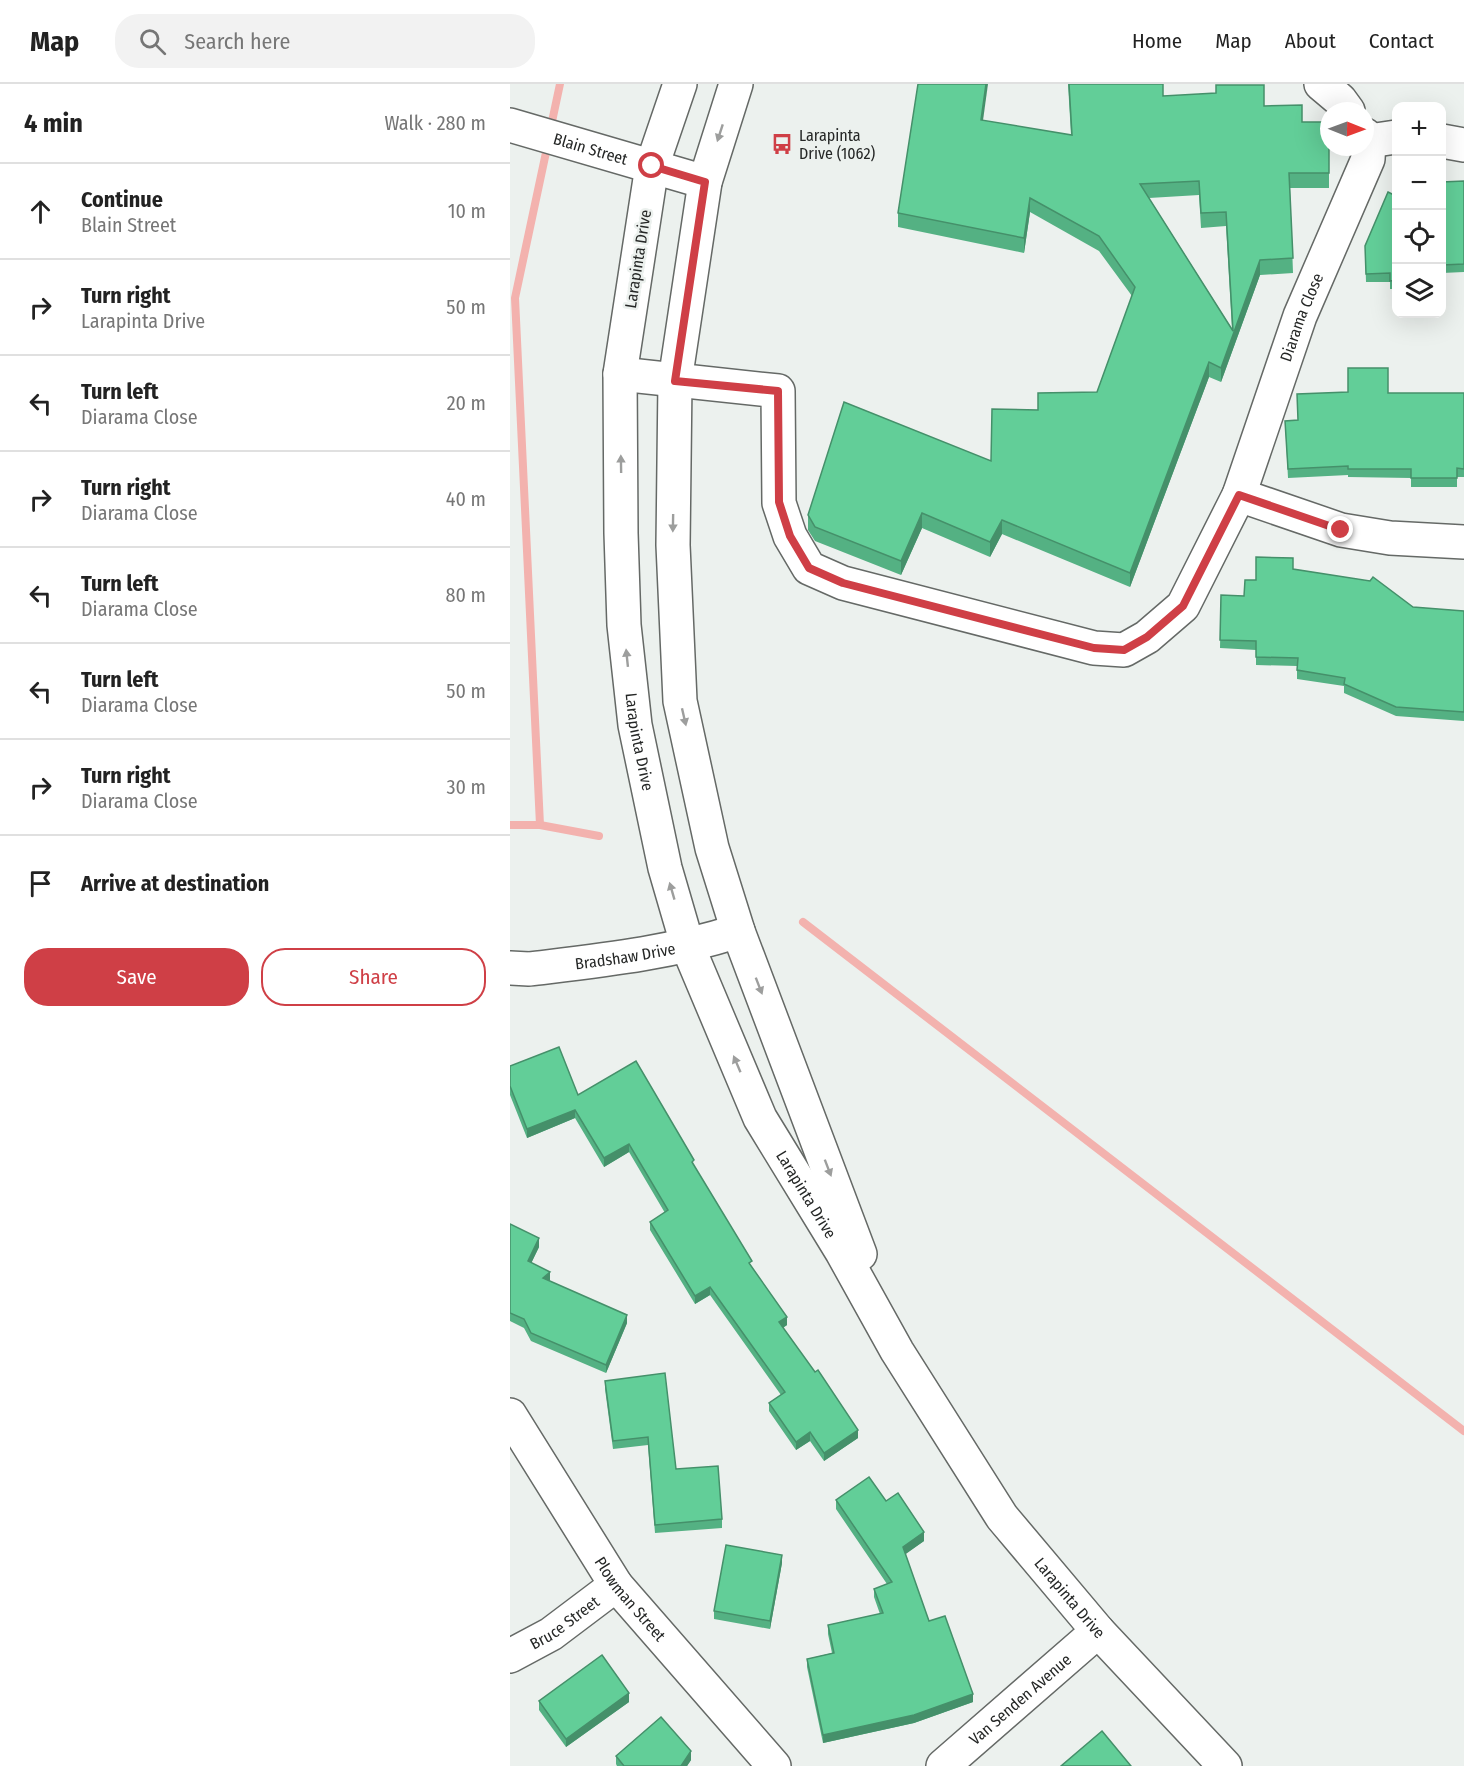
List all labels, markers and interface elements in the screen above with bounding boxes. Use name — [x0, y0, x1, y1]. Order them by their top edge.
search box — [115, 14, 535, 68]
text: Map — [30, 25, 79, 58]
icon: search — [136, 25, 169, 58]
text: Search here — [184, 28, 290, 55]
text: Home — [1132, 28, 1182, 54]
text: Map — [1215, 28, 1252, 54]
text: About — [1285, 28, 1336, 54]
text: Contact — [1369, 28, 1434, 54]
north arrow — [1320, 102, 1374, 156]
map controls — [1392, 102, 1446, 318]
button: + — [1392, 102, 1446, 156]
text: 4 min — [24, 108, 83, 139]
text: Walk · 280 m — [384, 111, 486, 135]
one-way arrow — [715, 124, 724, 142]
place label: Larapinta Drive (1062) — [799, 126, 875, 163]
street label: Blain Street — [551, 129, 631, 169]
bus stop icon: Larapinta Drive (1062) — [770, 132, 794, 156]
route start — [638, 152, 664, 178]
button: − — [1392, 156, 1446, 210]
text: Continue — [81, 186, 163, 213]
icon: ahead — [24, 195, 57, 228]
text: 10 m — [448, 199, 486, 223]
street label: Larapinta Drive — [621, 208, 655, 310]
button: locate — [1392, 210, 1446, 264]
text: Blain Street — [81, 213, 176, 237]
button: layers — [1392, 264, 1446, 318]
street label: Diarama Close — [1276, 270, 1327, 364]
text: Turn right — [81, 282, 170, 309]
icon: right — [24, 291, 57, 324]
text: 50 m — [446, 295, 486, 319]
text: Larapinta Drive — [81, 309, 205, 333]
text: Turn left — [81, 378, 159, 405]
icon: left — [24, 387, 57, 420]
text: 20 m — [447, 391, 486, 415]
text: Diarama Close — [81, 405, 198, 429]
one-way arrow — [616, 454, 625, 473]
text: Turn right — [81, 474, 170, 501]
icon: right — [24, 483, 57, 516]
text: 40 m — [446, 487, 486, 511]
text: Diarama Close — [81, 501, 198, 525]
one-way arrow — [668, 514, 678, 533]
route end — [1327, 516, 1353, 542]
text: Turn left — [81, 570, 159, 597]
icon: left — [24, 579, 57, 612]
text: 80 m — [446, 583, 486, 607]
text: Diarama Close — [81, 597, 198, 621]
one-way arrow — [623, 649, 632, 668]
text: Turn left — [81, 666, 159, 693]
icon: left — [24, 675, 57, 708]
text: 50 m — [446, 679, 486, 703]
street label: Larapinta Drive — [622, 692, 658, 793]
text: Diarama Close — [81, 693, 198, 717]
one-way arrow — [679, 708, 689, 727]
text: Turn right — [81, 762, 170, 789]
icon: right — [24, 771, 57, 804]
text: 30 m — [446, 775, 486, 799]
text: Diarama Close — [81, 789, 198, 813]
icon: arrive — [24, 867, 57, 900]
text: Arrive at destination — [81, 870, 269, 897]
one-way arrow — [667, 882, 676, 900]
street label: Bradshaw Drive — [574, 938, 677, 973]
button: Save — [24, 948, 249, 1006]
button: Share — [261, 948, 486, 1006]
one-way arrow — [755, 977, 764, 995]
one-way arrow — [732, 1055, 741, 1073]
street label: Larapinta Drive — [773, 1147, 841, 1242]
one-way arrow — [823, 1160, 833, 1178]
street label: Plowman Street — [591, 1553, 670, 1645]
street label: Larapinta Drive — [1031, 1554, 1109, 1642]
street label: Bruce Street — [527, 1591, 603, 1653]
street label: Van Senden Avenue — [965, 1650, 1075, 1748]

